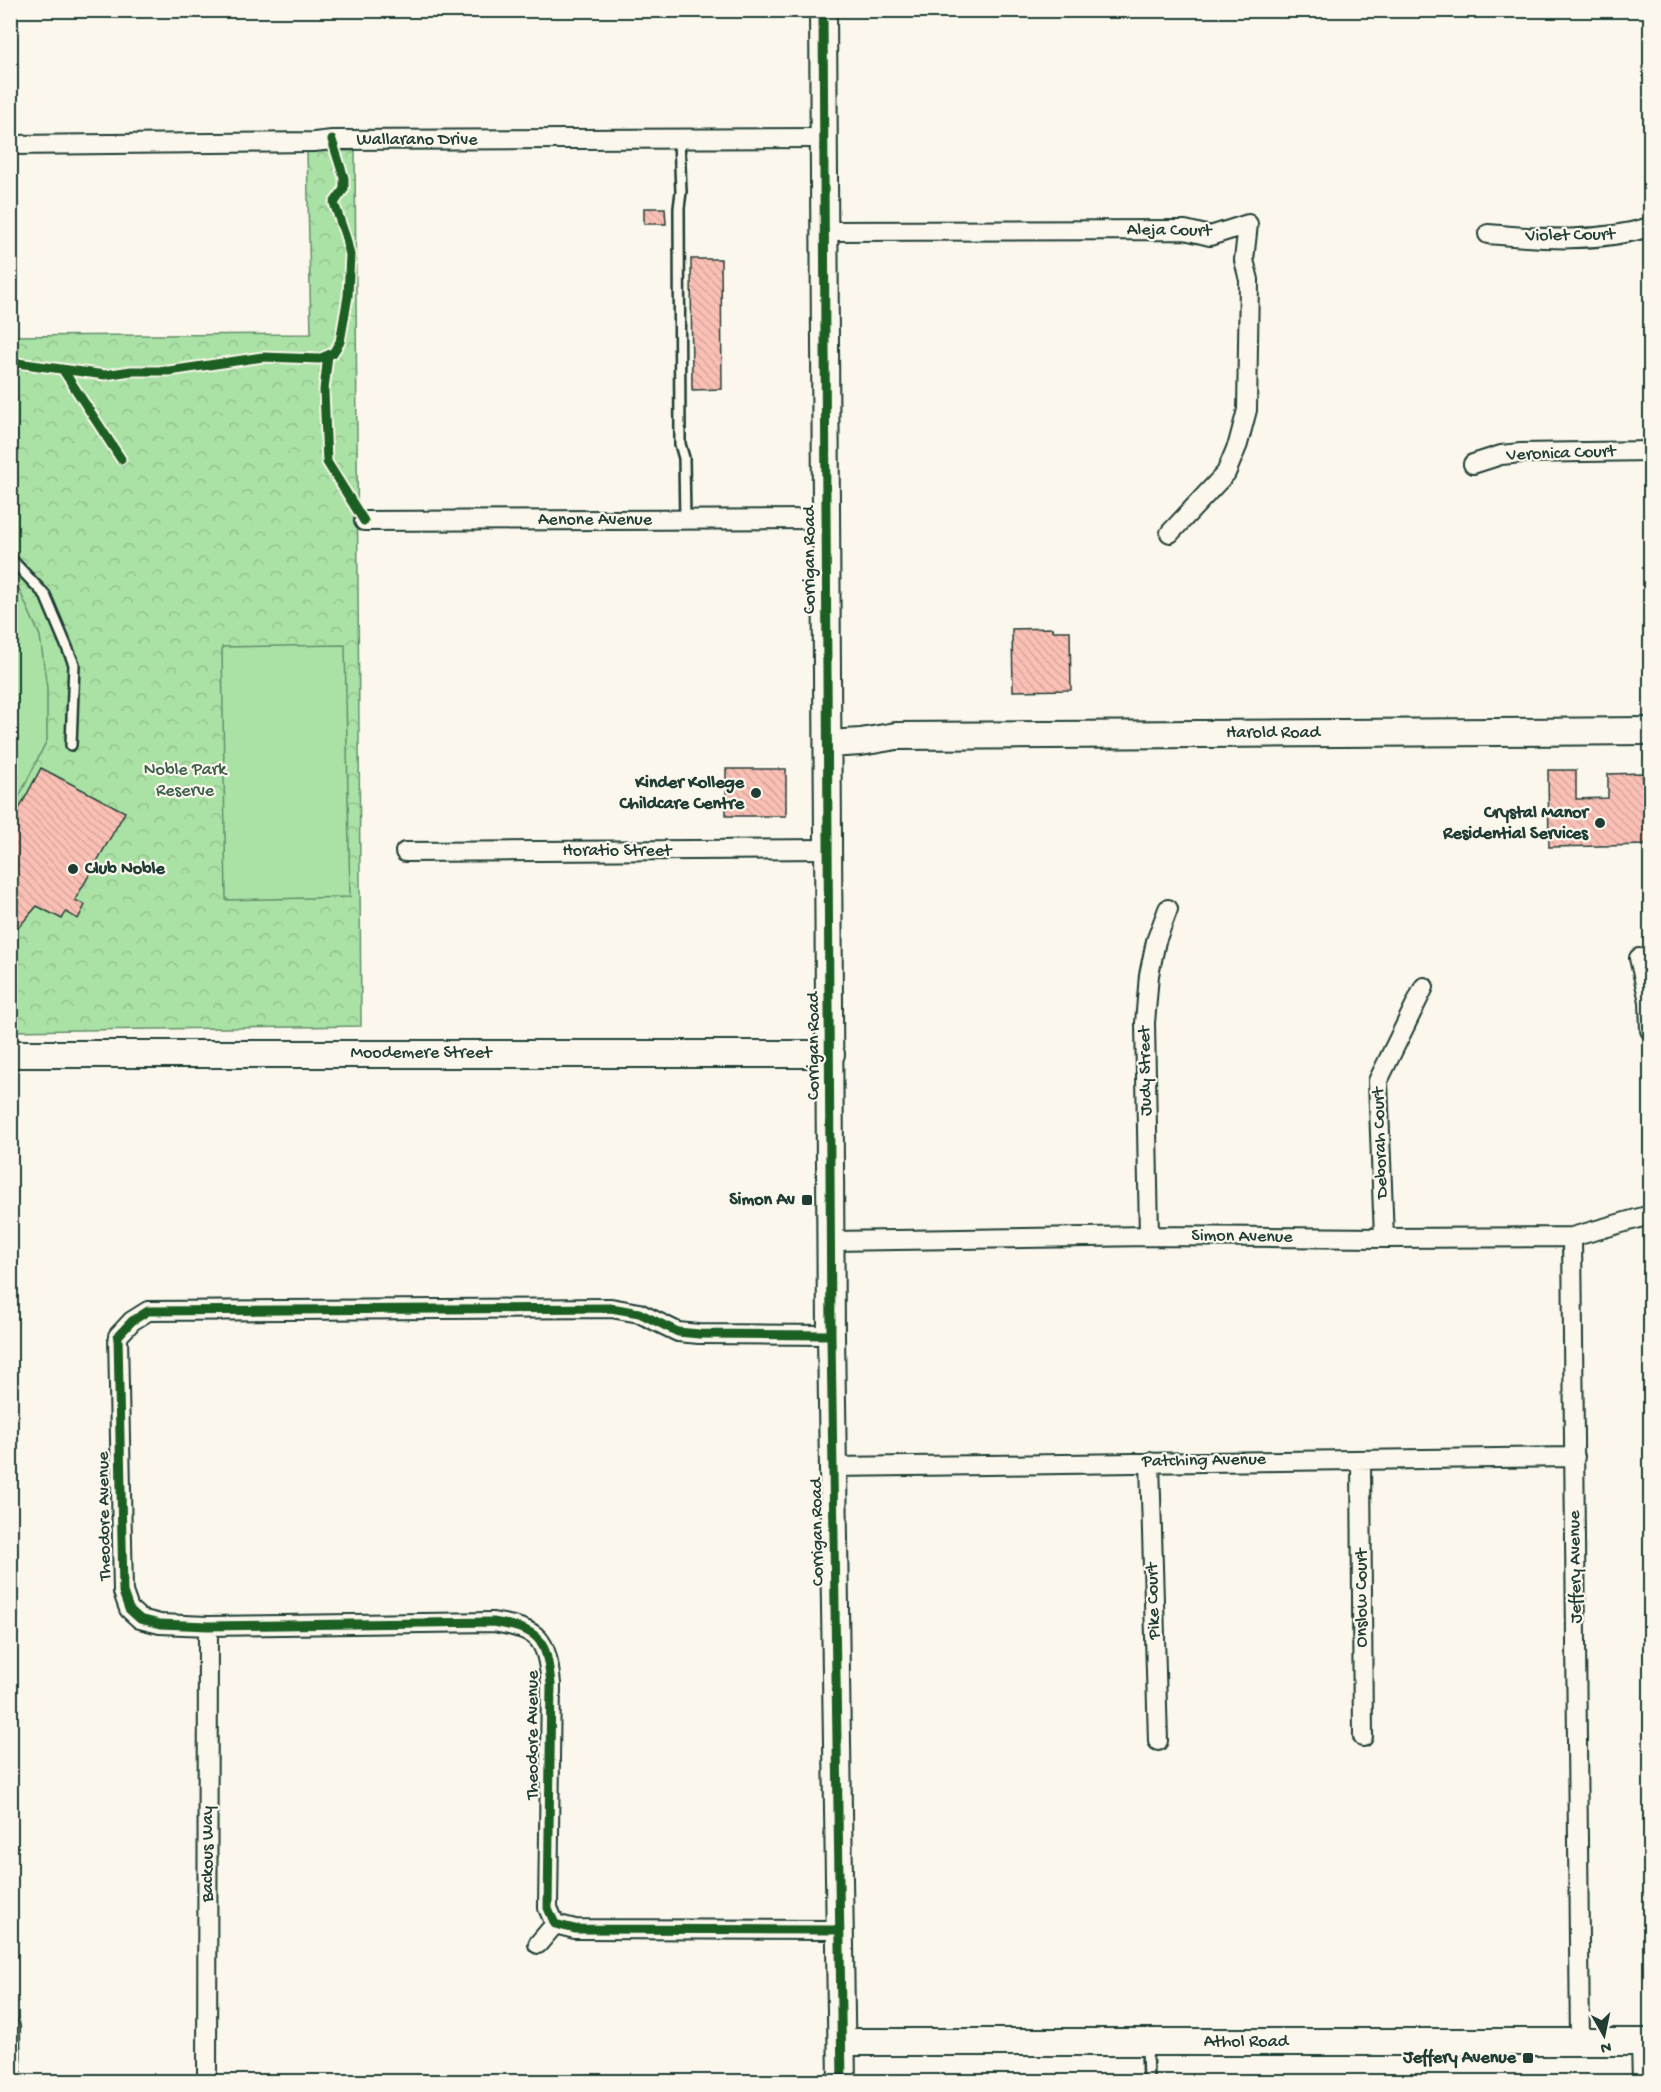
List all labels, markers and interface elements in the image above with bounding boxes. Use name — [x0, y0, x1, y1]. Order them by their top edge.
street label: Wallarano Drive — [357, 130, 478, 151]
street label: Aleja Court — [1127, 220, 1213, 242]
street label: Violet Court — [1524, 225, 1617, 247]
street label: Veronica Court — [1505, 442, 1618, 466]
street label: Corrigan Road — [800, 504, 821, 614]
street label: Aenone Avenue — [538, 510, 653, 531]
street label: Harold Road — [1226, 723, 1321, 744]
park label: Noble Park Reserve — [144, 760, 228, 802]
place label: Kinder Kollege Childcare Centre — [619, 773, 745, 815]
marker: Kinder Kollege Childcare Centre — [749, 786, 763, 800]
place label: Crystal Manor Residential Services — [1442, 803, 1591, 845]
marker: Crystal Manor Residential Services — [1593, 816, 1607, 830]
street label: Horatio Street — [563, 841, 673, 862]
place label: Club Noble — [84, 859, 165, 880]
marker: Club Noble — [66, 862, 80, 876]
street label: Corrigan Road — [804, 990, 825, 1100]
street label: Judy Street — [1135, 1024, 1157, 1116]
street label: Moodemere Street — [350, 1043, 493, 1064]
street label: Deborah Court — [1369, 1085, 1393, 1200]
place label: Simon Av — [729, 1190, 795, 1211]
marker: Simon Av — [800, 1193, 814, 1207]
street label: Simon Avenue — [1191, 1226, 1294, 1248]
street label: Patching Avenue — [1141, 1449, 1267, 1473]
street label: Theodore Avenue — [93, 1451, 117, 1582]
street label: Corrigan Road — [807, 1476, 829, 1586]
street label: Jeffery Avenue — [1565, 1510, 1587, 1624]
street label: Onslow Court — [1352, 1547, 1373, 1647]
street label: Pike Court — [1142, 1561, 1166, 1641]
street label: Theodore Avenue — [523, 1670, 544, 1801]
street label: Backous Way — [198, 1806, 219, 1903]
north arrow — [1574, 2005, 1634, 2065]
street label: Athol Road — [1204, 2032, 1290, 2053]
text: N — [1599, 2036, 1612, 2057]
place label: Jeffery Avenue — [1402, 2048, 1517, 2069]
marker: Jeffery Avenue — [1521, 2051, 1535, 2065]

